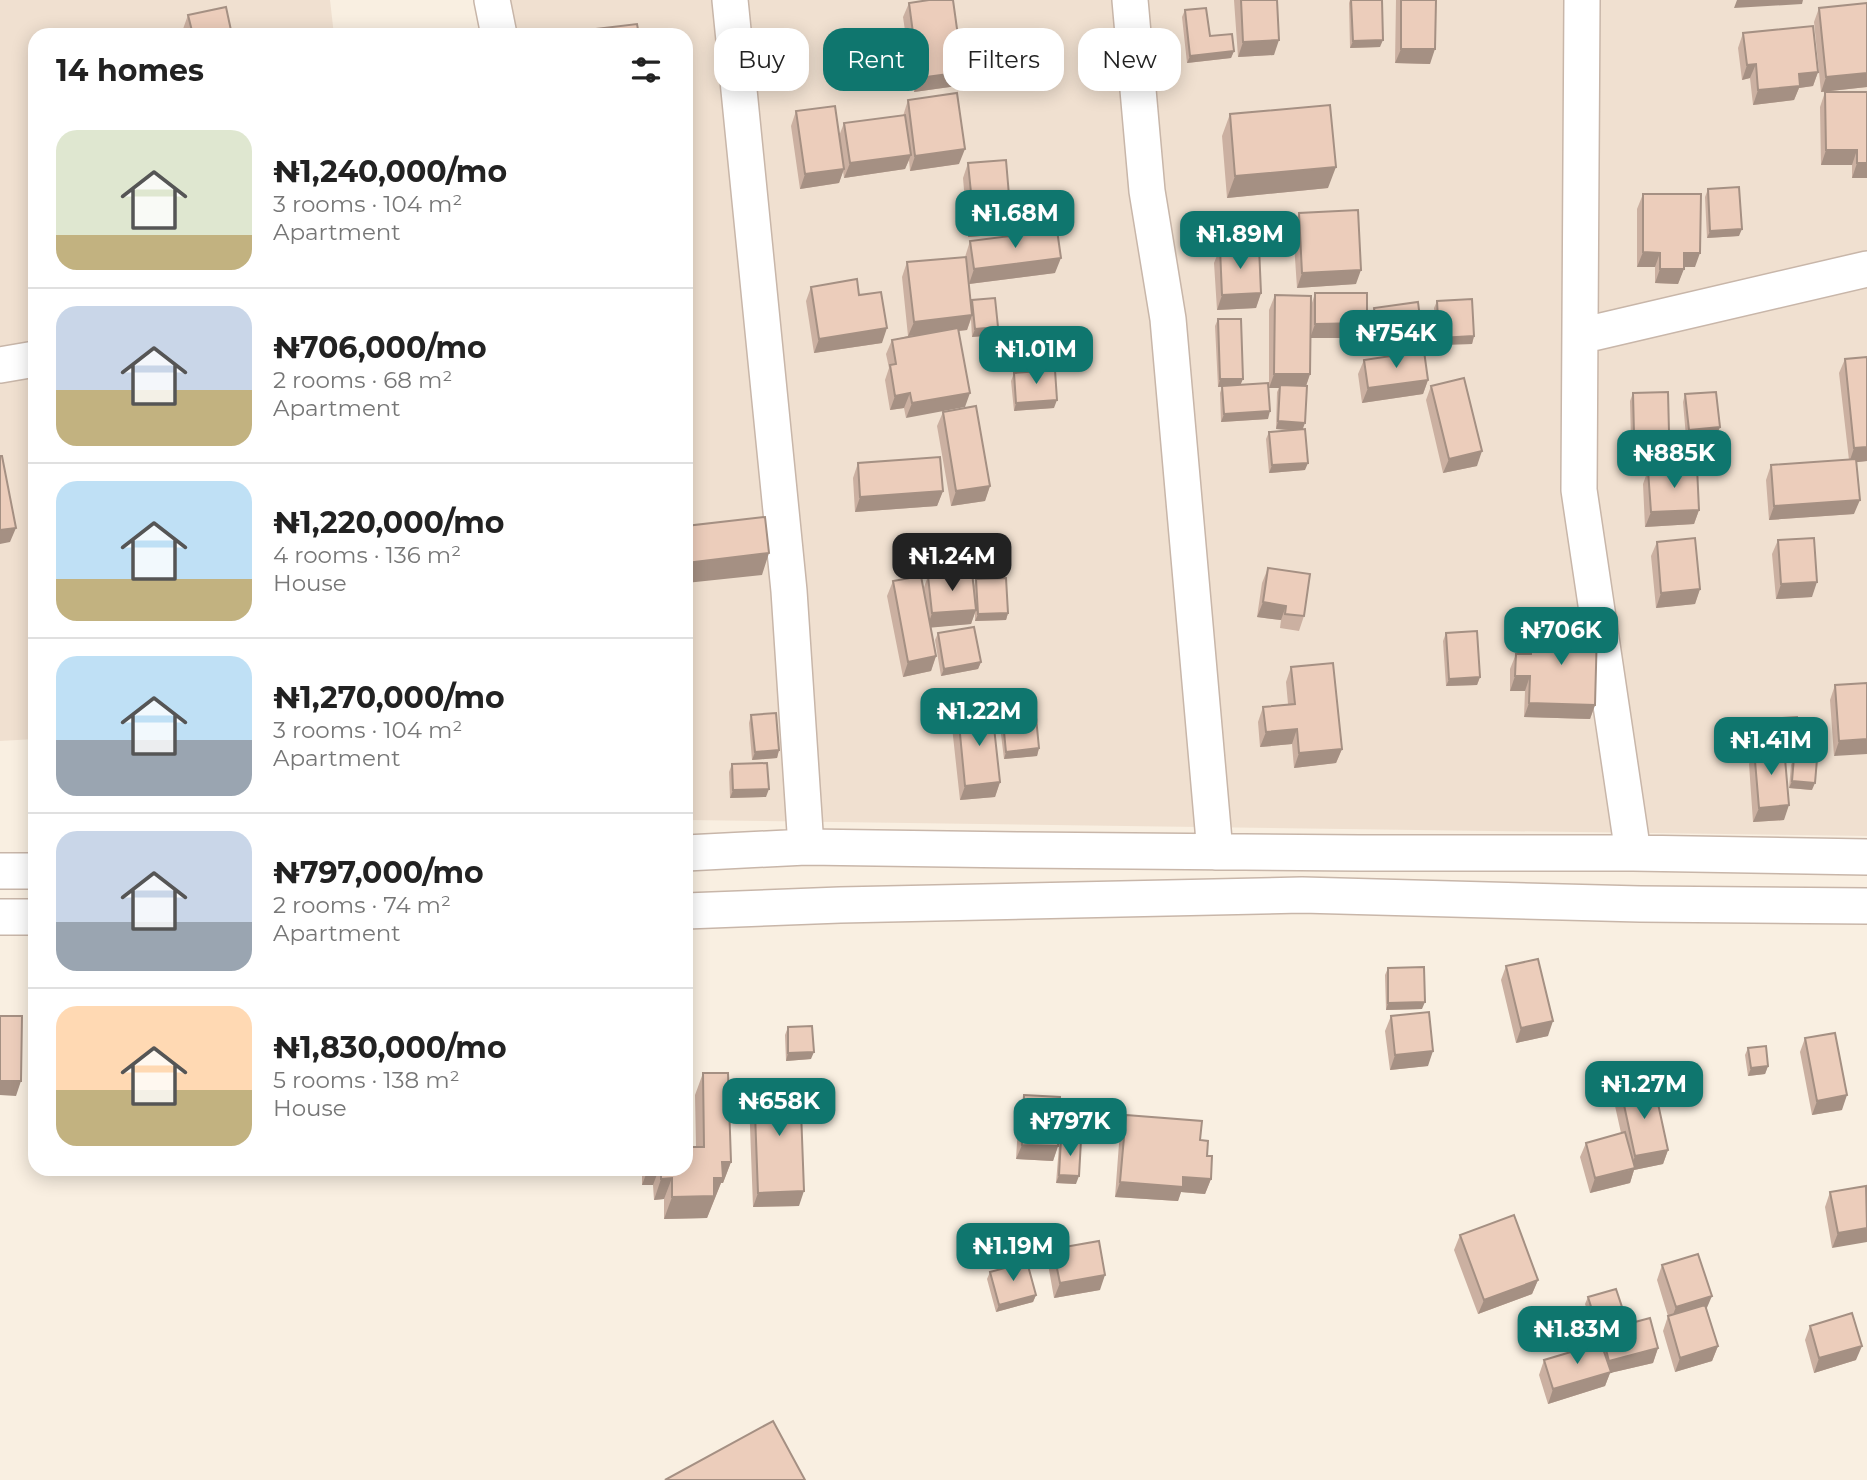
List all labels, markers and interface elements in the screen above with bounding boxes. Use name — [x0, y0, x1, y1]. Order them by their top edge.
chip: Buy — [714, 28, 809, 91]
chip: Rent — [823, 28, 929, 91]
chip: Filters — [943, 28, 1064, 91]
chip: New — [1078, 28, 1181, 91]
icon: filters — [627, 51, 665, 89]
text: 14 homes — [56, 52, 204, 89]
text: ₦1,240,000/mo — [273, 153, 507, 190]
icon: home — [112, 158, 196, 242]
text: 3 rooms · 104 m² — [273, 190, 462, 218]
pin: ₦1.68M — [958, 190, 1072, 250]
text: ₦1.68M — [971, 199, 1059, 227]
pin: ₦1.89M — [1183, 212, 1297, 271]
text: Apartment — [273, 218, 401, 246]
text: ₦1.89M — [1196, 220, 1284, 248]
pin: ₦754K — [1347, 310, 1445, 370]
text: ₦754K — [1355, 319, 1437, 347]
pin: ₦1.01M — [979, 326, 1093, 386]
text: ₦706,000/mo — [273, 329, 487, 366]
icon: home — [112, 334, 196, 418]
text: ₦1.01M — [995, 335, 1077, 363]
text: 2 rooms · 68 m² — [273, 366, 452, 394]
text: Apartment — [273, 394, 401, 422]
pin: ₦885K — [1625, 430, 1723, 490]
text: ₦885K — [1633, 439, 1715, 467]
text: ₦1,220,000/mo — [273, 504, 504, 541]
icon: home — [112, 509, 196, 593]
pin: ₦1.24M — [895, 534, 1009, 593]
text: 4 rooms · 136 m² — [273, 541, 461, 569]
text: ₦1.24M — [908, 542, 996, 570]
text: House — [273, 569, 347, 597]
pin: ₦706K — [1512, 608, 1610, 667]
text: ₦706K — [1520, 616, 1602, 644]
text: ₦1,270,000/mo — [273, 679, 505, 716]
icon: home — [112, 684, 196, 768]
pin: ₦1.22M — [922, 688, 1036, 748]
text: ₦1.22M — [936, 697, 1022, 725]
text: 3 rooms · 104 m² — [273, 716, 462, 744]
pin: ₦1.41M — [1714, 718, 1828, 777]
text: ₦1.41M — [1730, 726, 1812, 754]
text: Apartment — [273, 744, 401, 772]
text: ₦797,000/mo — [273, 854, 484, 891]
icon: home — [112, 859, 196, 943]
text: 2 rooms · 74 m² — [273, 891, 451, 919]
text: Apartment — [273, 919, 401, 947]
text: ₦1,830,000/mo — [273, 1029, 507, 1066]
icon: home — [112, 1034, 196, 1118]
pin: ₦1.27M — [1587, 1062, 1701, 1121]
text: 5 rooms · 138 m² — [273, 1066, 460, 1094]
text: ₦1.27M — [1601, 1070, 1687, 1098]
pin: ₦658K — [730, 1078, 828, 1138]
text: ₦658K — [738, 1087, 820, 1115]
text: House — [273, 1094, 347, 1122]
pin: ₦797K — [1021, 1098, 1119, 1158]
text: ₦797K — [1030, 1107, 1110, 1135]
pin: ₦1.19M — [956, 1224, 1070, 1283]
text: ₦1.19M — [972, 1232, 1054, 1260]
pin: ₦1.83M — [1520, 1306, 1634, 1366]
text: ₦1.83M — [1534, 1315, 1620, 1343]

